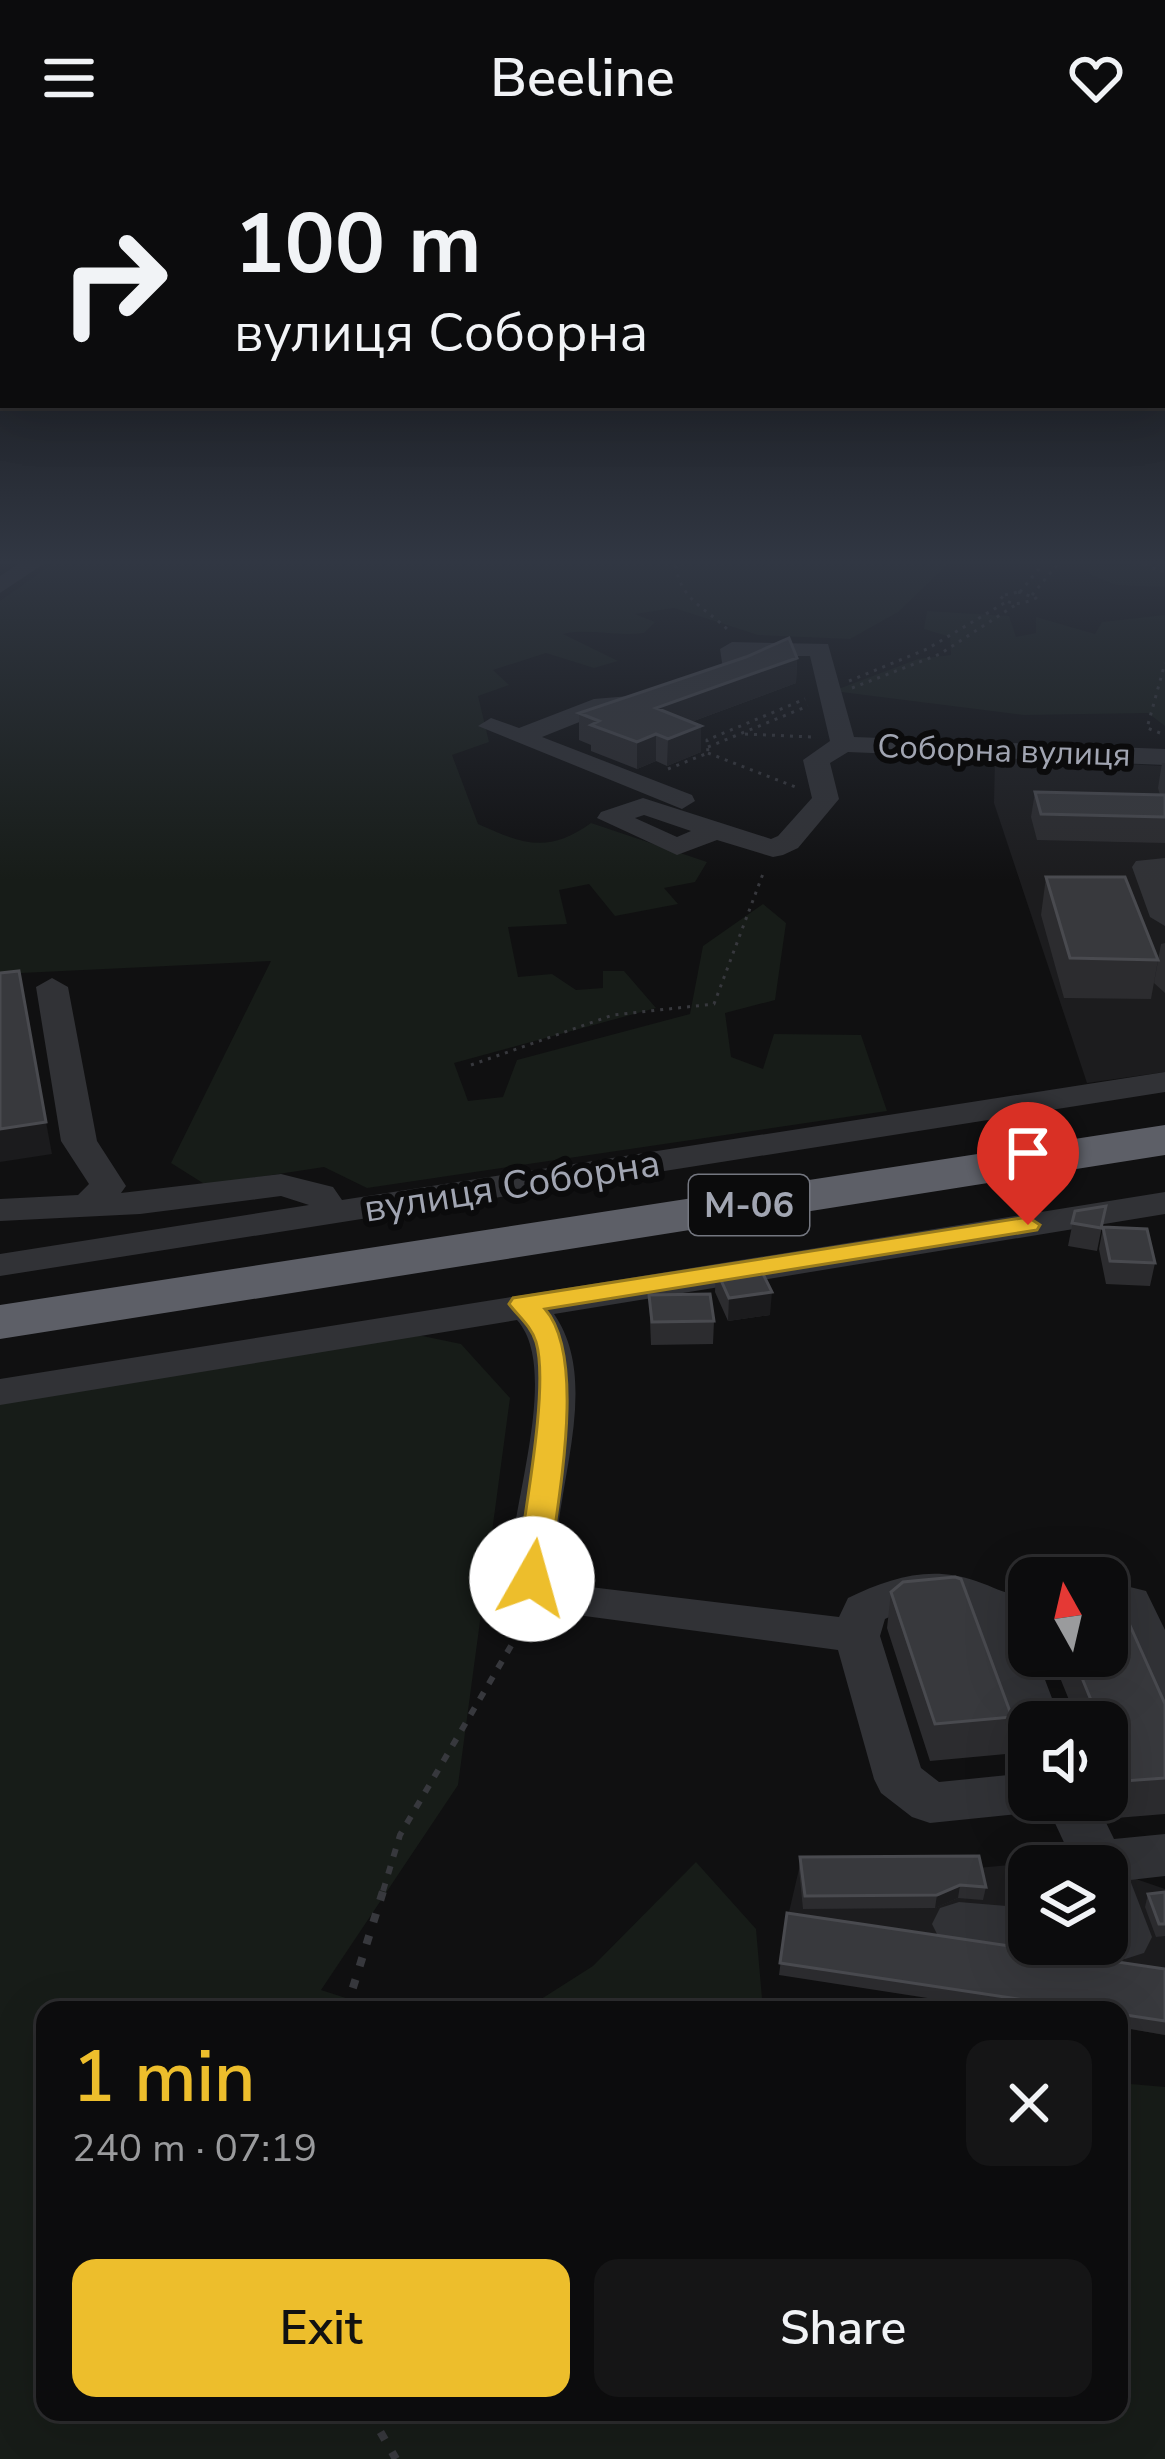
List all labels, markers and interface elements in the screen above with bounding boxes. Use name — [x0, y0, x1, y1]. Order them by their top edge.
text: Beeline — [490, 41, 675, 115]
icon: menu — [36, 45, 102, 111]
icon: heart — [1063, 45, 1129, 111]
text: 100 m — [234, 187, 482, 302]
icon: right — [36, 204, 192, 360]
text: вулиця Соборна — [234, 296, 648, 370]
street label: Соборна вулиця — [877, 724, 1131, 778]
pin — [977, 1102, 1079, 1225]
icon: arrive — [995, 1120, 1061, 1186]
street label: вулиця Соборна — [360, 1136, 664, 1236]
road number: М-06 — [689, 1175, 809, 1235]
position arrow — [469, 1516, 595, 1642]
north arrow — [1008, 1557, 1128, 1677]
map controls — [1008, 1557, 1128, 1965]
button: sound — [1008, 1701, 1128, 1821]
button: layers — [1008, 1845, 1128, 1965]
text: 1 min — [72, 2028, 255, 2126]
button: close — [966, 2040, 1092, 2166]
text: 240 m · 07:19 — [72, 2122, 317, 2175]
button: Exit — [72, 2259, 570, 2397]
button: Share — [594, 2259, 1092, 2397]

